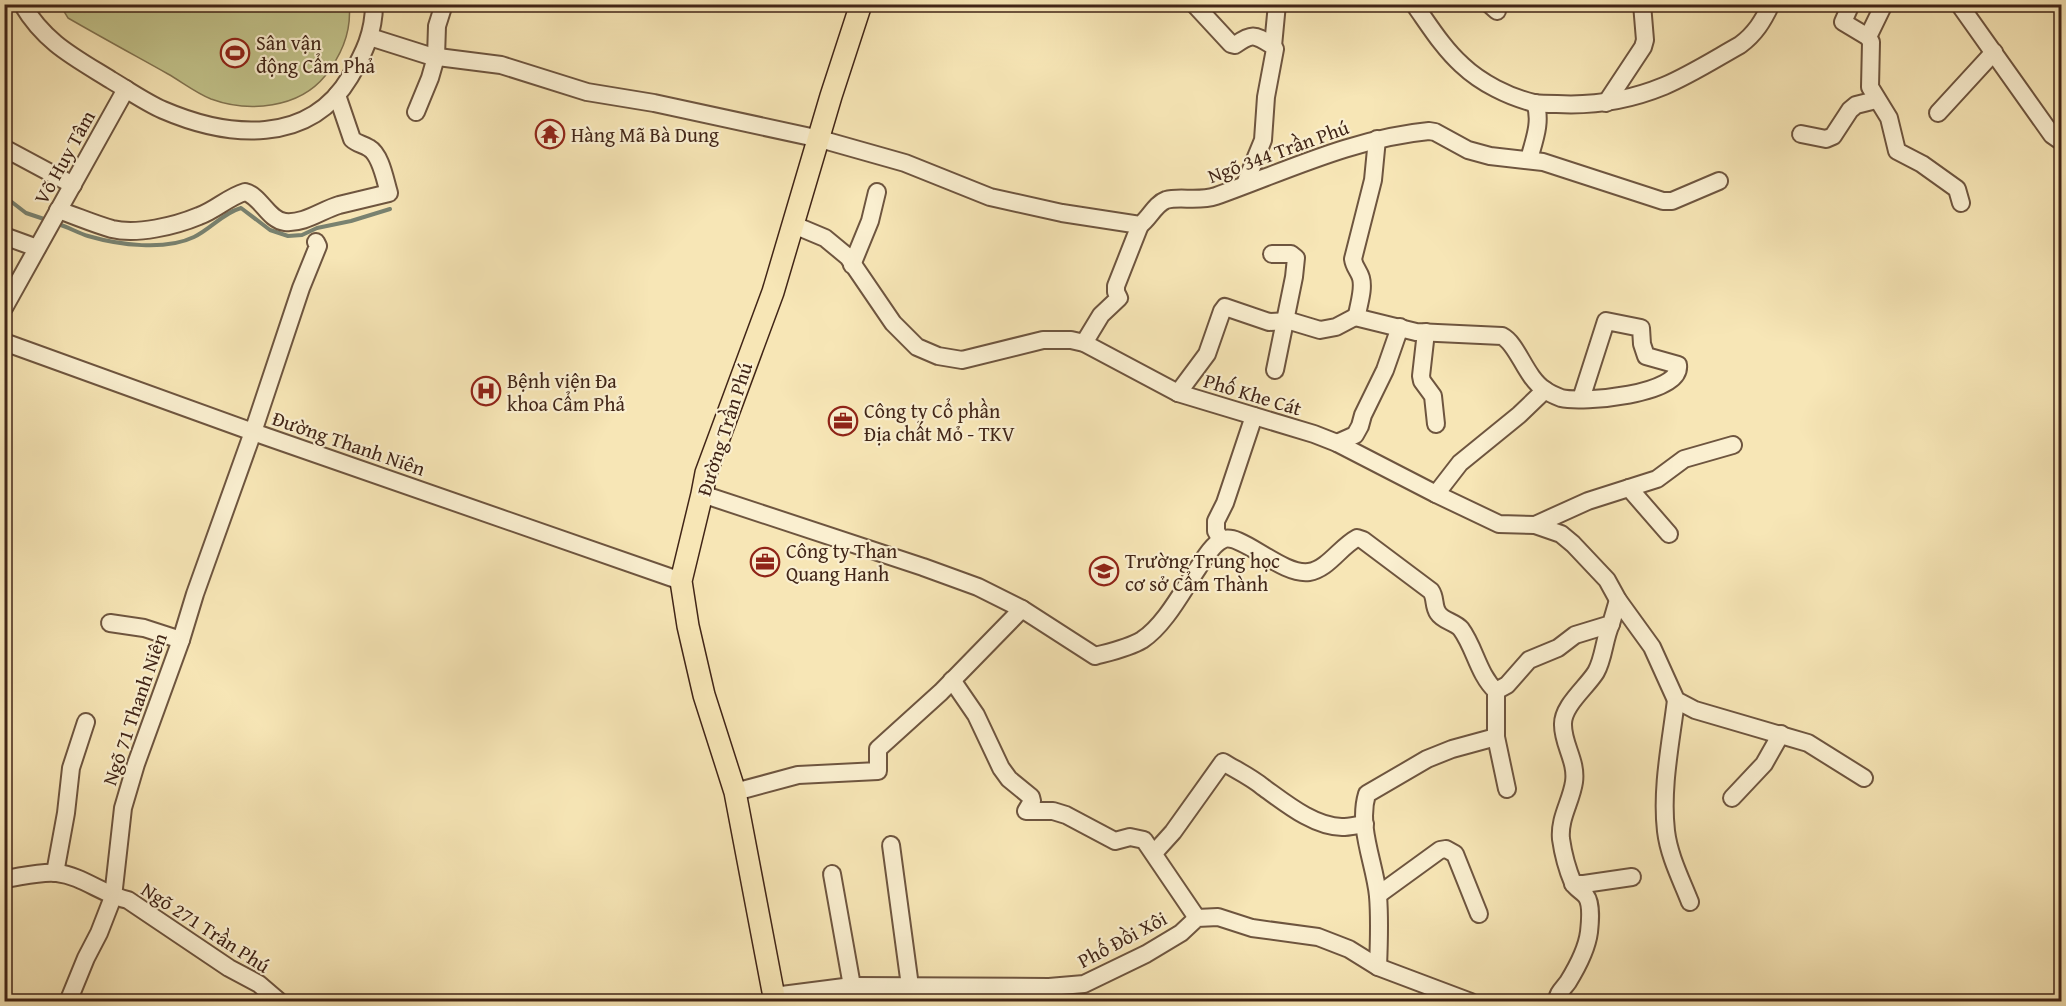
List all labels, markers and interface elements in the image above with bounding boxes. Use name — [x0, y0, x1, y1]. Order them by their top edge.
place label: Sân vận động Cẩm Phả — [256, 28, 376, 80]
sports icon: Sân vận động Cẩm Phả — [219, 37, 251, 69]
street label: Võ Huy Tâm — [26, 104, 102, 209]
street label: Ngõ 344 Trần Phú — [1203, 112, 1353, 190]
temple icon: Hàng Mã Bà Dung — [534, 118, 566, 150]
place label: Hàng Mã Bà Dung — [571, 120, 719, 149]
street label: Đường Trần Phú — [689, 358, 759, 500]
street label: Phố Khe Cát — [1201, 365, 1305, 423]
place label: Bệnh viện Đa khoa Cẩm Phả — [507, 366, 625, 418]
hospital icon: Bệnh viện Đa khoa Cẩm Phả — [470, 375, 502, 407]
place label: Công ty Cổ phần Địa chất Mỏ - TKV — [864, 396, 1015, 448]
street label: Đường Thanh Niên — [269, 403, 429, 483]
office icon: Công ty Cổ phần Địa chất Mỏ - TKV — [827, 405, 859, 437]
place label: Công ty Than Quang Hanh — [786, 536, 897, 588]
office icon: Công ty Than Quang Hanh — [749, 546, 781, 578]
place label: Trường Trung học cơ sở Cẩm Thành — [1125, 546, 1280, 598]
school or university icon: Trường Trung học cơ sở Cẩm Thành — [1088, 555, 1120, 587]
street label: Ngõ 71 Thanh Niên — [94, 629, 174, 789]
street label: Ngõ 271 Trần Phú — [136, 874, 276, 980]
street label: Phố Đồi Xôi — [1072, 903, 1172, 975]

